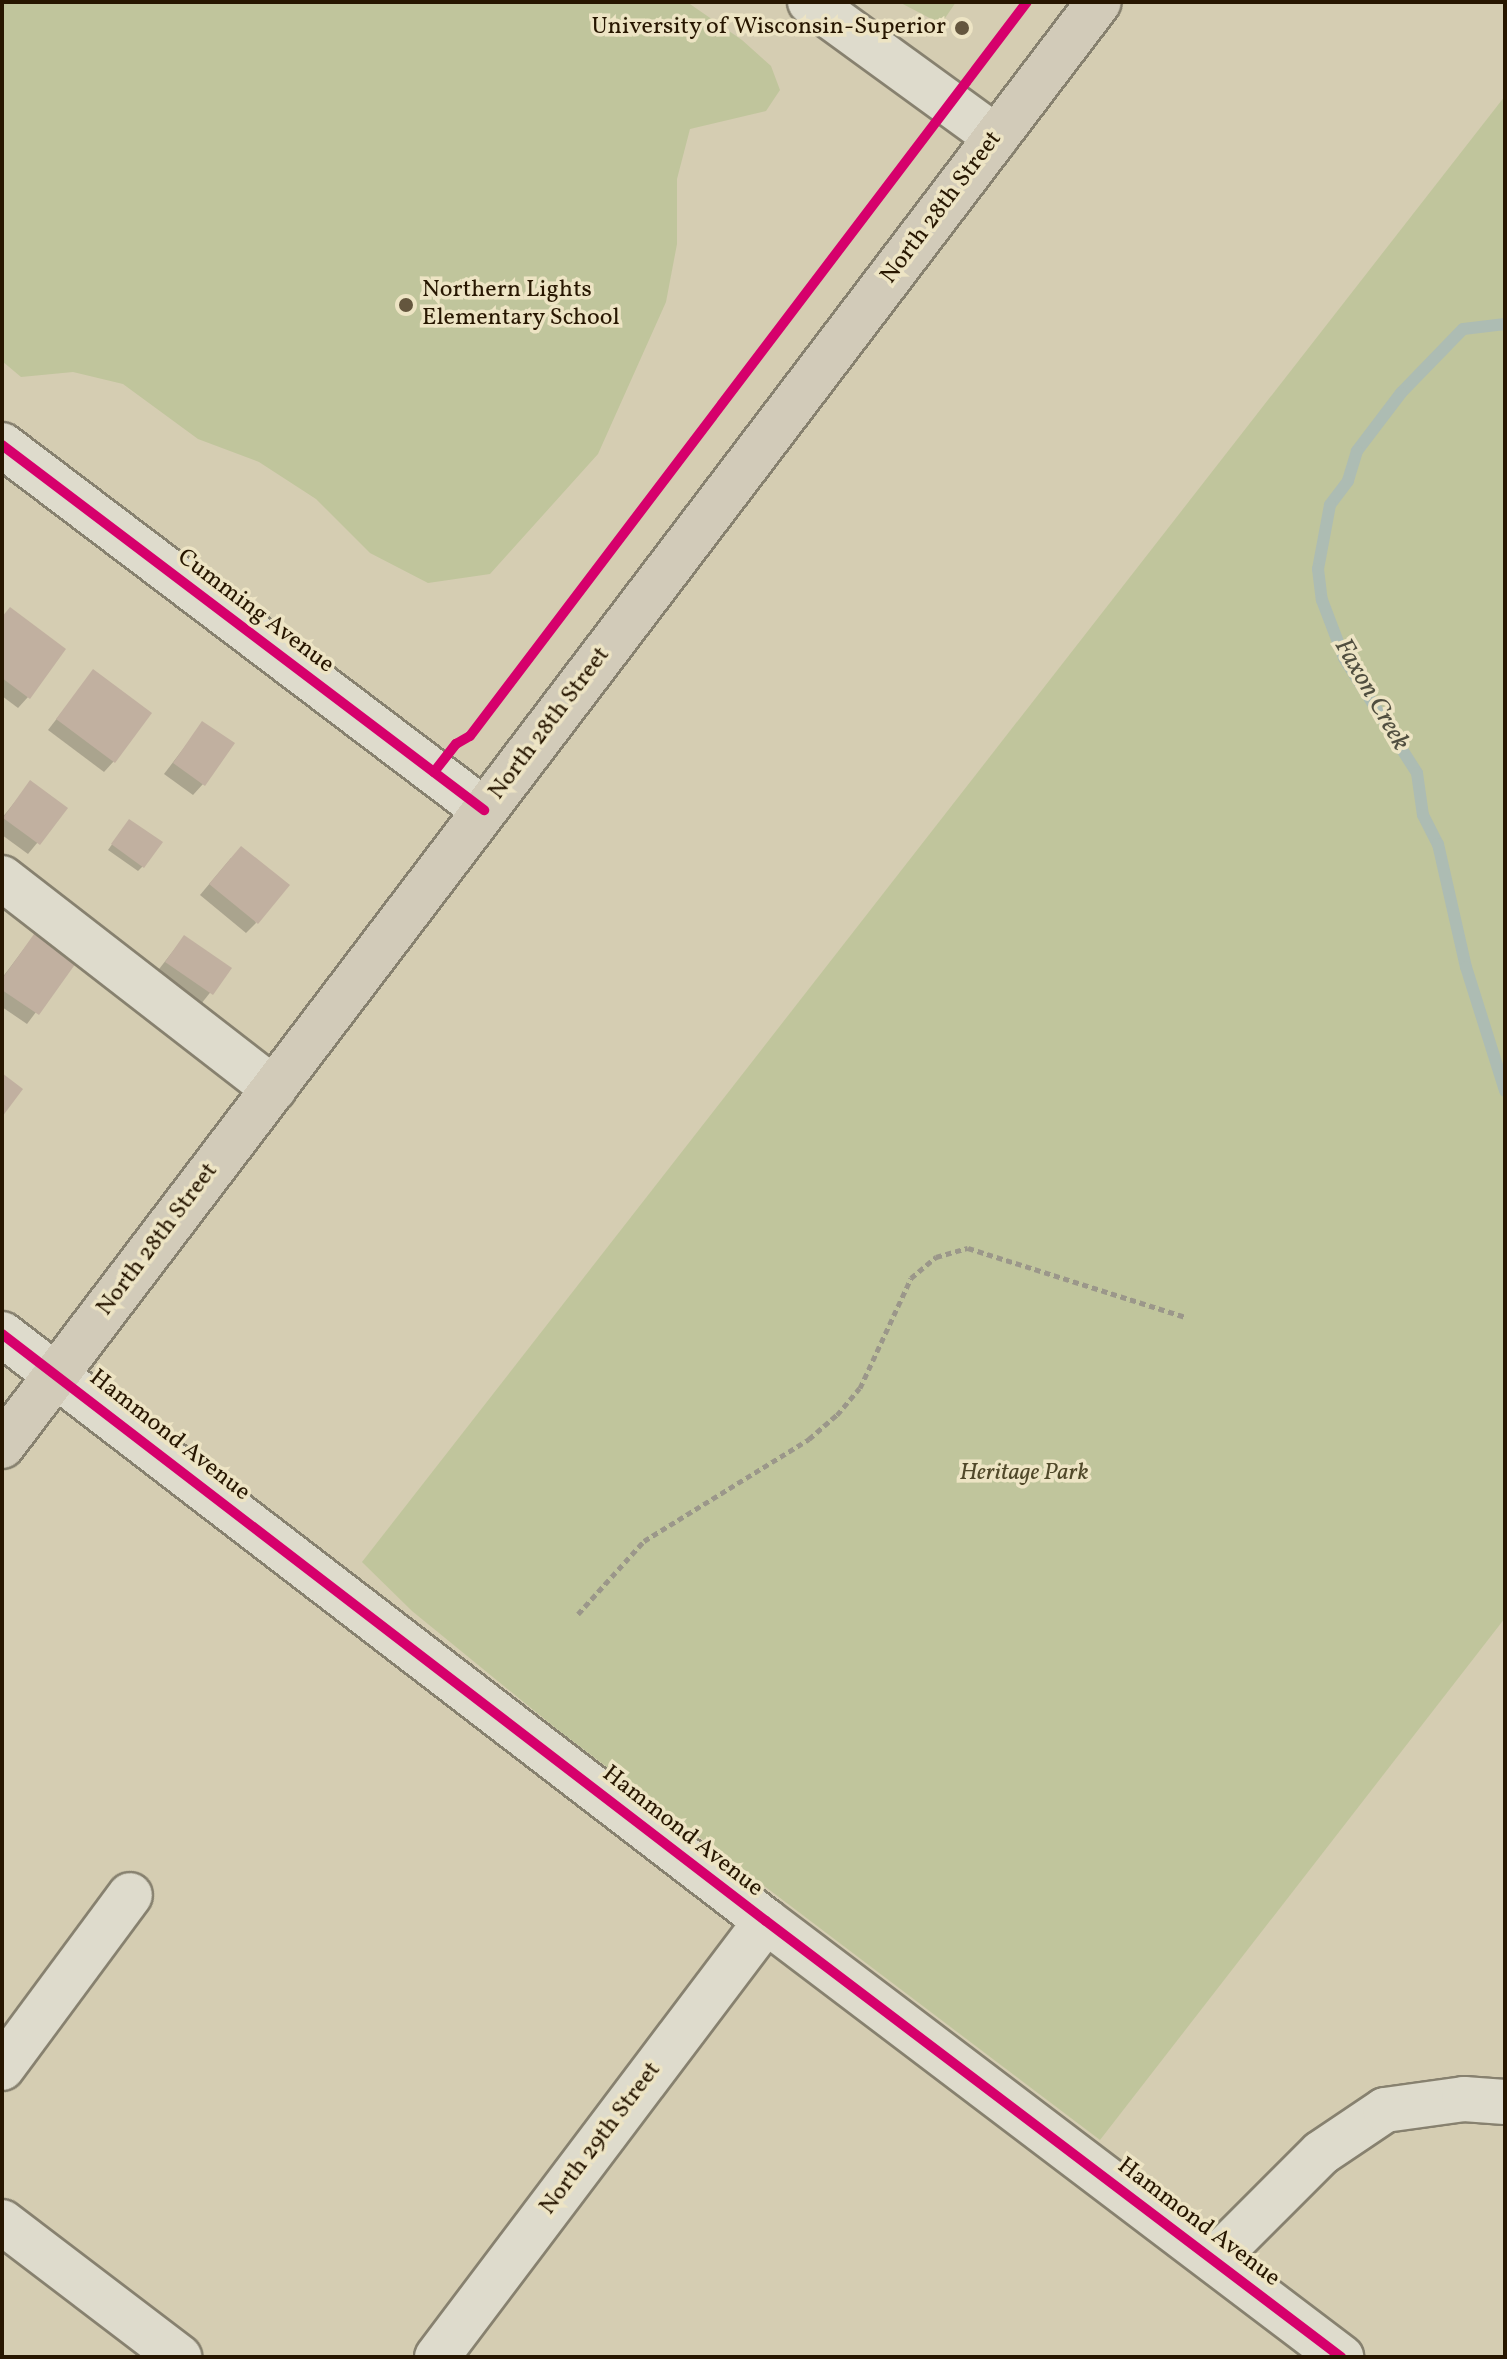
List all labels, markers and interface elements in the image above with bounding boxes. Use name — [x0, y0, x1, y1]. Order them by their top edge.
place label: University of Wisconsin-Superior — [592, 14, 946, 42]
marker: University of Wisconsin-Superior — [953, 19, 971, 37]
street label: North 28th Street — [875, 126, 1009, 290]
place label: Northern Lights Elementary School — [422, 277, 620, 333]
marker: Northern Lights Elementary School — [397, 296, 415, 314]
street label: Cumming Avenue — [171, 544, 339, 680]
water label: Faxon Creek — [1326, 633, 1416, 757]
street label: North 28th Street — [483, 642, 617, 806]
street label: North 28th Street — [91, 1158, 225, 1322]
street label: Hammond Avenue — [83, 1364, 255, 1508]
park label: Heritage Park — [959, 1460, 1089, 1488]
street label: Hammond Avenue — [596, 1760, 768, 1904]
street label: North 29th Street — [534, 2057, 668, 2221]
street label: Hammond Avenue — [1111, 2152, 1285, 2294]

